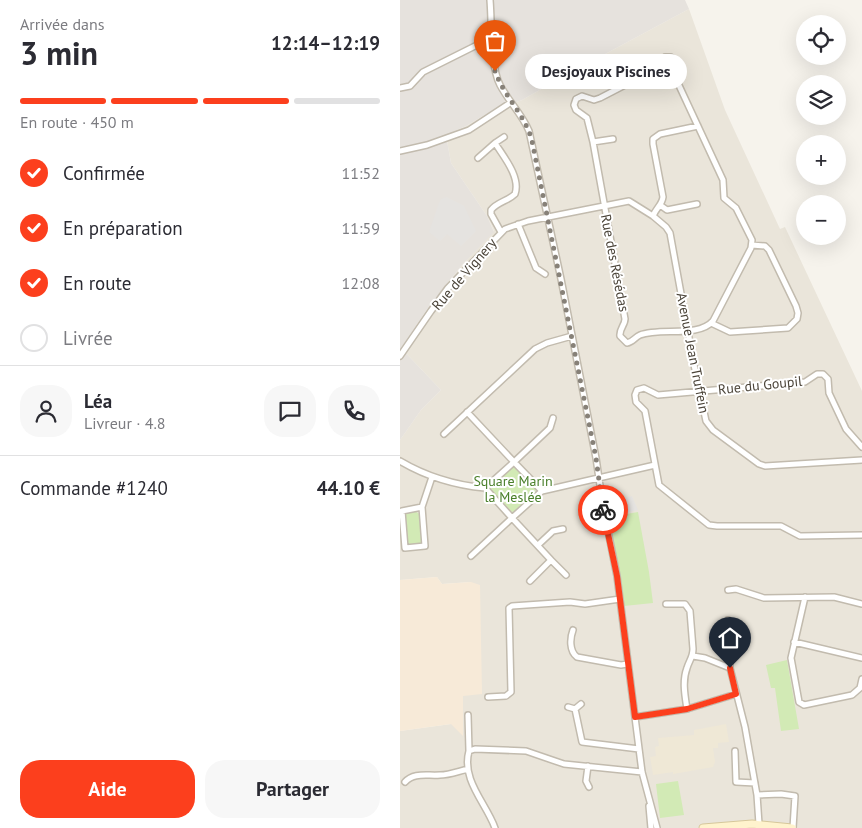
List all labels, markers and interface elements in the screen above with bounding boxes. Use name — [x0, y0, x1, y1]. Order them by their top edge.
text: Arrivée dans — [20, 14, 104, 34]
map controls — [796, 15, 846, 245]
button: locate — [796, 15, 846, 65]
pin — [474, 20, 516, 71]
icon: bag — [481, 27, 509, 55]
text: 12:14–12:19 — [271, 31, 380, 55]
text: 3 min — [20, 32, 98, 74]
callout: Desjoyaux Piscines — [525, 54, 688, 88]
text: Desjoyaux Piscines — [541, 61, 671, 81]
button: layers — [796, 75, 846, 125]
text: En route · 450 m — [20, 112, 134, 132]
button: + — [796, 135, 846, 185]
icon: check — [20, 159, 48, 187]
text: Confirmée — [63, 161, 145, 185]
text: 11:52 — [342, 163, 380, 183]
button: − — [796, 195, 846, 245]
street label: Rue des Résédas — [597, 213, 633, 313]
icon: check — [20, 214, 48, 242]
text: En préparation — [63, 216, 183, 240]
text: 11:59 — [342, 218, 380, 238]
street label: Rue de Vignery — [428, 234, 501, 314]
icon: check — [20, 269, 48, 297]
text: En route — [63, 271, 131, 295]
text: 12:08 — [342, 273, 380, 293]
street label: Avenue Jean Truffein — [672, 291, 714, 415]
text: Livrée — [63, 326, 113, 350]
street label: Rue du Goupil — [717, 372, 803, 398]
button: person — [20, 385, 72, 437]
button: chat — [264, 385, 316, 437]
button: phone — [328, 385, 380, 437]
text: Léa — [84, 389, 112, 413]
text: Livreur · 4.8 — [84, 413, 166, 433]
park label: Square Marin la Meslée — [473, 472, 553, 506]
text: Commande #1240 — [20, 476, 168, 500]
text: 44.10 € — [317, 476, 380, 500]
courier — [578, 485, 628, 535]
icon: bike — [589, 496, 617, 524]
pin — [709, 617, 751, 668]
icon: home — [716, 624, 744, 652]
button: Aide — [20, 760, 195, 818]
button: Partager — [205, 760, 380, 818]

